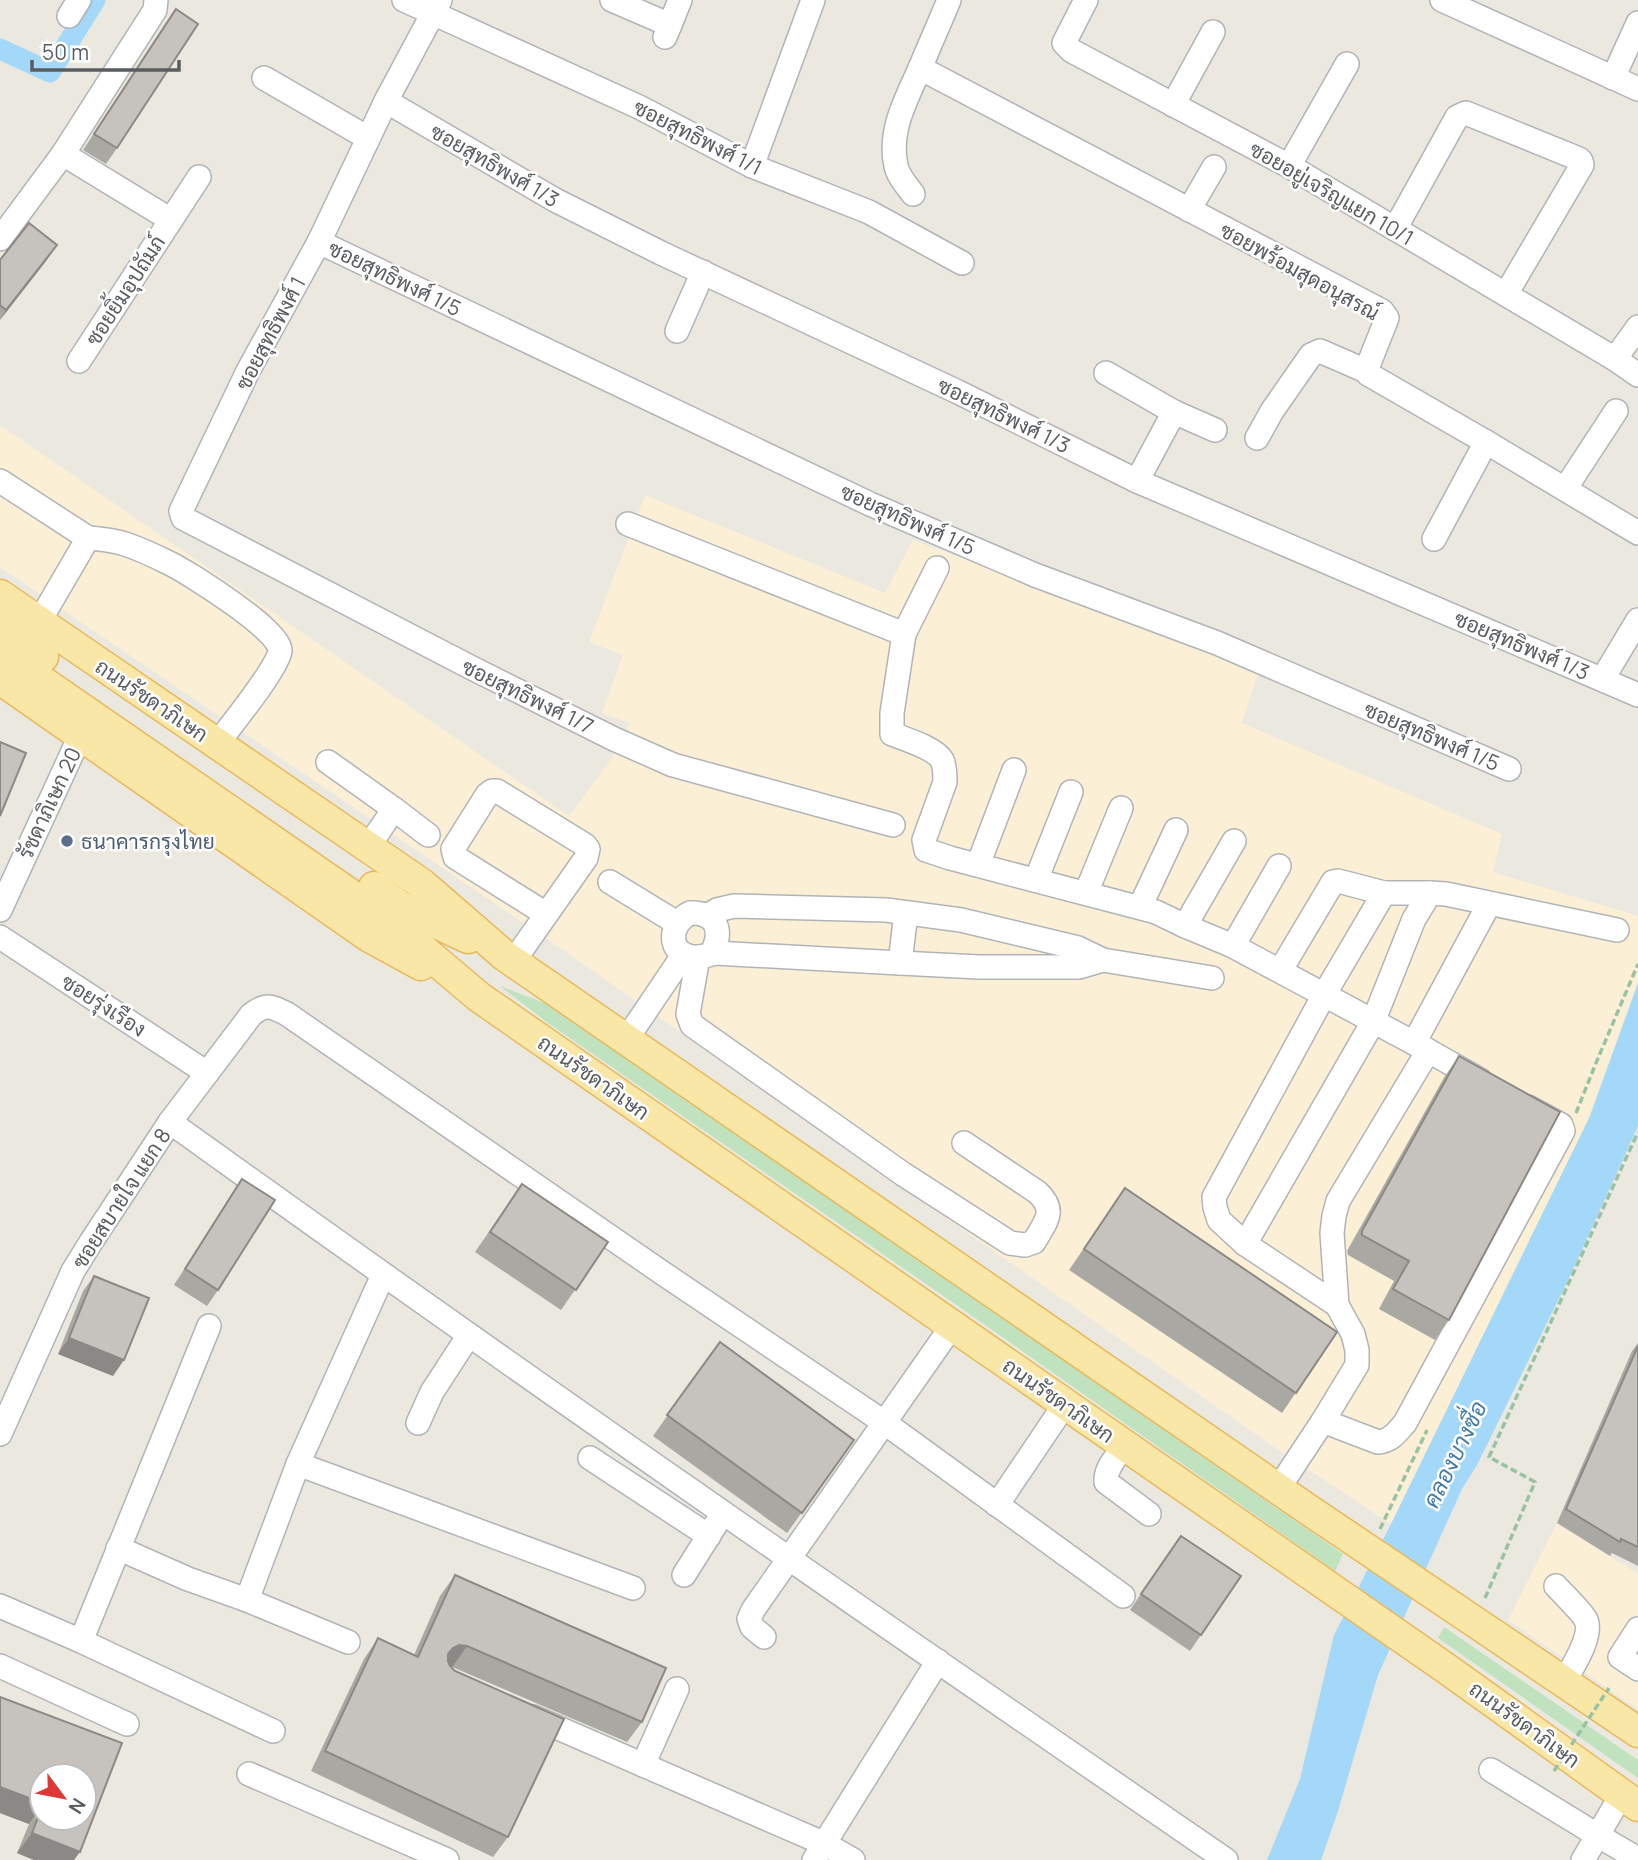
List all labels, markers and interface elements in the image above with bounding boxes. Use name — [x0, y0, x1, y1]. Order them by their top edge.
scale bar — [32, 28, 178, 72]
text: 50 m — [42, 38, 89, 66]
street label: ซอยสุทธิพงศ์ 1/1 — [629, 93, 767, 182]
street label: ซอยสุทธิพงศ์ 1/3 — [425, 117, 564, 214]
street label: ซอยอยู่เจริญแยก 10/1 — [1244, 135, 1419, 253]
street label: ซอยพร้อมสุดอนุสรณ์ — [1215, 216, 1385, 327]
street label: ซอยยิ้มอุปถัมภ์ — [75, 227, 172, 351]
street label: ซอยสุทธิพงศ์ 1/5 — [323, 234, 466, 323]
street label: ซอยสุทธิพงศ์ 1 — [228, 272, 312, 395]
street label: ซอยสุทธิพงศ์ 1/3 — [933, 371, 1075, 460]
street label: ซอยสุทธิพงศ์ 1/5 — [836, 477, 980, 562]
street label: ซอยสุทธิพงศ์ 1/3 — [1450, 604, 1594, 687]
street label: ถนนรัชดาภิเษก — [90, 652, 214, 748]
street label: ซอยสุทธิพงศ์ 1/7 — [457, 652, 598, 741]
street label: ซอยสุทธิพงศ์ 1/5 — [1360, 695, 1504, 778]
street label: รัชดาภิเษก 20 — [11, 743, 87, 863]
place label: ธนาคารกรุงไทย — [81, 827, 215, 856]
marker: ธนาคารกรุงไทย — [59, 833, 75, 849]
street label: ซอยรุ่งเรือง — [56, 967, 152, 1044]
street label: ถนนรัชดาภิเษก — [533, 1028, 655, 1126]
street label: ซอยสบายใจ แยก 8 — [65, 1123, 177, 1273]
street label: ถนนรัชดาภิเษก — [998, 1351, 1120, 1449]
water label: คลองบางซื่อ — [1411, 1393, 1494, 1513]
street label: ถนนรัชดาภิเษก — [1464, 1674, 1586, 1774]
north arrow — [28, 1762, 98, 1832]
text: N — [63, 1793, 92, 1819]

